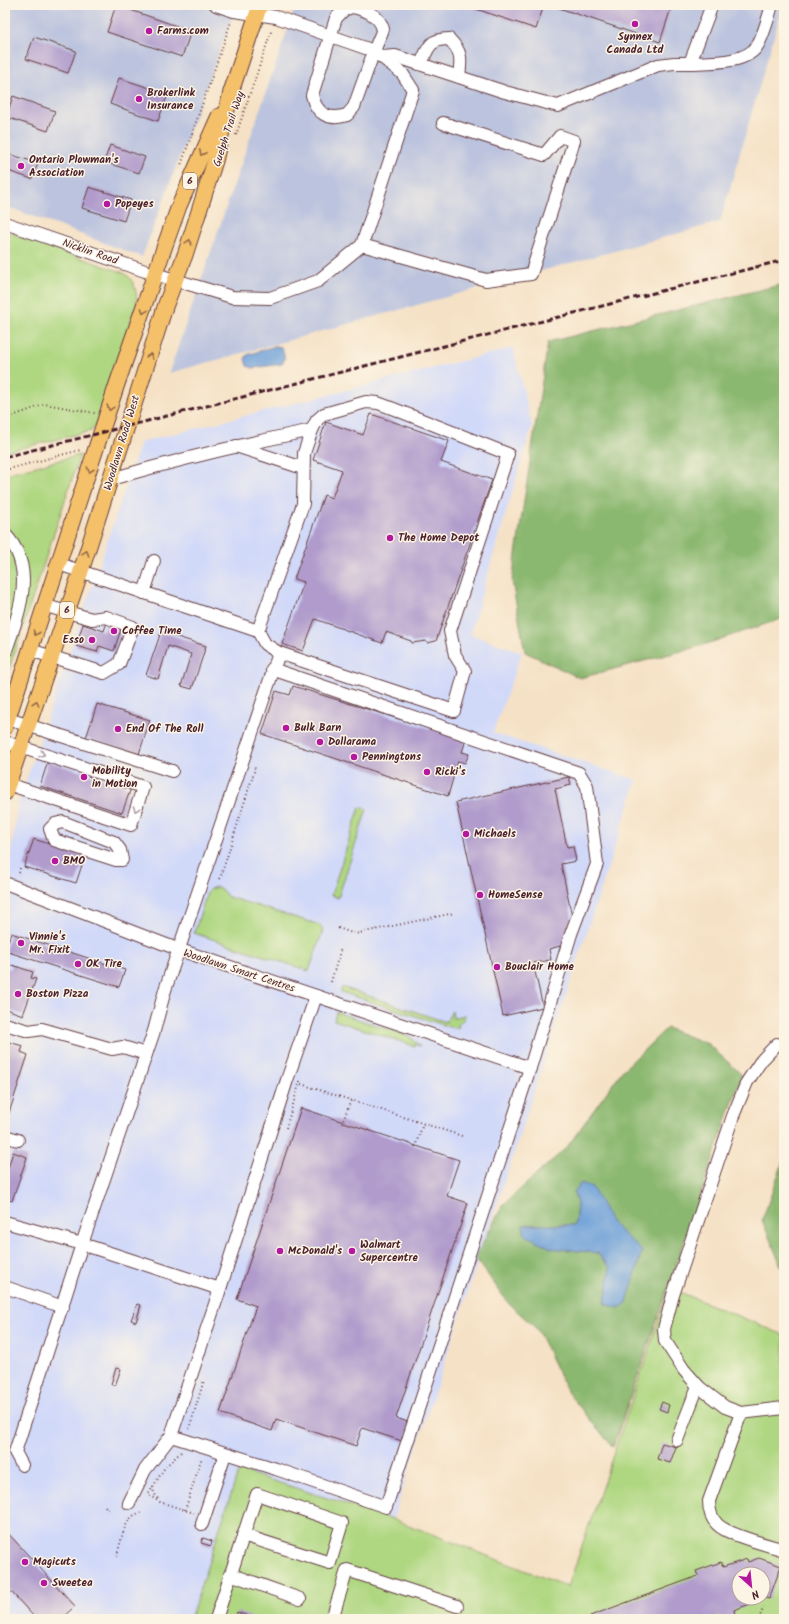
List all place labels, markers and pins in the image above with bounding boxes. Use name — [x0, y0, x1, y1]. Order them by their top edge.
marker: Synnex Canada Ltd — [630, 19, 640, 29]
place label: Farms.com — [157, 22, 209, 40]
marker: Farms.com — [144, 26, 154, 36]
place label: Synnex Canada Ltd — [607, 28, 664, 59]
place label: Brokerlink Insurance — [147, 84, 196, 115]
marker: Brokerlink Insurance — [134, 94, 144, 104]
place label: Ontario Plowman's Association — [29, 151, 119, 182]
marker: Ontario Plowman's Association — [16, 161, 26, 171]
place label: Popeyes — [115, 195, 154, 213]
marker: Popeyes — [102, 199, 112, 209]
place label: The Home Depot — [398, 529, 480, 547]
marker: The Home Depot — [385, 533, 395, 543]
place label: Coffee Time — [122, 622, 182, 640]
marker: Coffee Time — [109, 626, 119, 636]
place label: Esso — [63, 631, 84, 649]
marker: Esso — [87, 635, 97, 645]
place label: Bulk Barn — [294, 719, 341, 737]
place label: End Of The Roll — [126, 720, 203, 738]
marker: Bulk Barn — [281, 723, 291, 733]
marker: End Of The Roll — [113, 724, 123, 734]
place label: Dollarama — [328, 733, 376, 751]
marker: Dollarama — [315, 737, 325, 747]
place label: Penningtons — [362, 748, 422, 766]
marker: Penningtons — [349, 752, 359, 762]
place label: Mobility in Motion — [92, 762, 137, 793]
place label: Ricki's — [435, 763, 467, 781]
marker: Ricki's — [422, 767, 432, 777]
marker: Mobility in Motion — [79, 772, 89, 782]
place label: Michaels — [474, 825, 517, 843]
marker: Michaels — [461, 829, 471, 839]
place label: BMO — [63, 852, 85, 870]
marker: BMO — [50, 856, 60, 866]
place label: HomeSense — [488, 886, 543, 904]
marker: HomeSense — [475, 890, 485, 900]
place label: Vinnie's Mr. Fixit — [29, 928, 71, 959]
marker: Vinnie's Mr. Fixit — [16, 938, 26, 948]
place label: OK Tire — [86, 955, 122, 973]
place label: Bouclair Home — [505, 958, 574, 976]
marker: OK Tire — [73, 959, 83, 969]
marker: Bouclair Home — [492, 962, 502, 972]
place label: Boston Pizza — [26, 985, 89, 1003]
marker: Boston Pizza — [13, 989, 23, 999]
place label: Walmart Supercentre — [360, 1236, 418, 1267]
place label: McDonald's — [288, 1242, 343, 1260]
marker: McDonald's — [275, 1246, 285, 1256]
marker: Walmart Supercentre — [347, 1246, 357, 1256]
place label: Magicuts — [33, 1553, 77, 1571]
marker: Magicuts — [20, 1557, 30, 1567]
place label: Sweetea — [52, 1574, 93, 1592]
marker: Sweetea — [39, 1578, 49, 1588]

